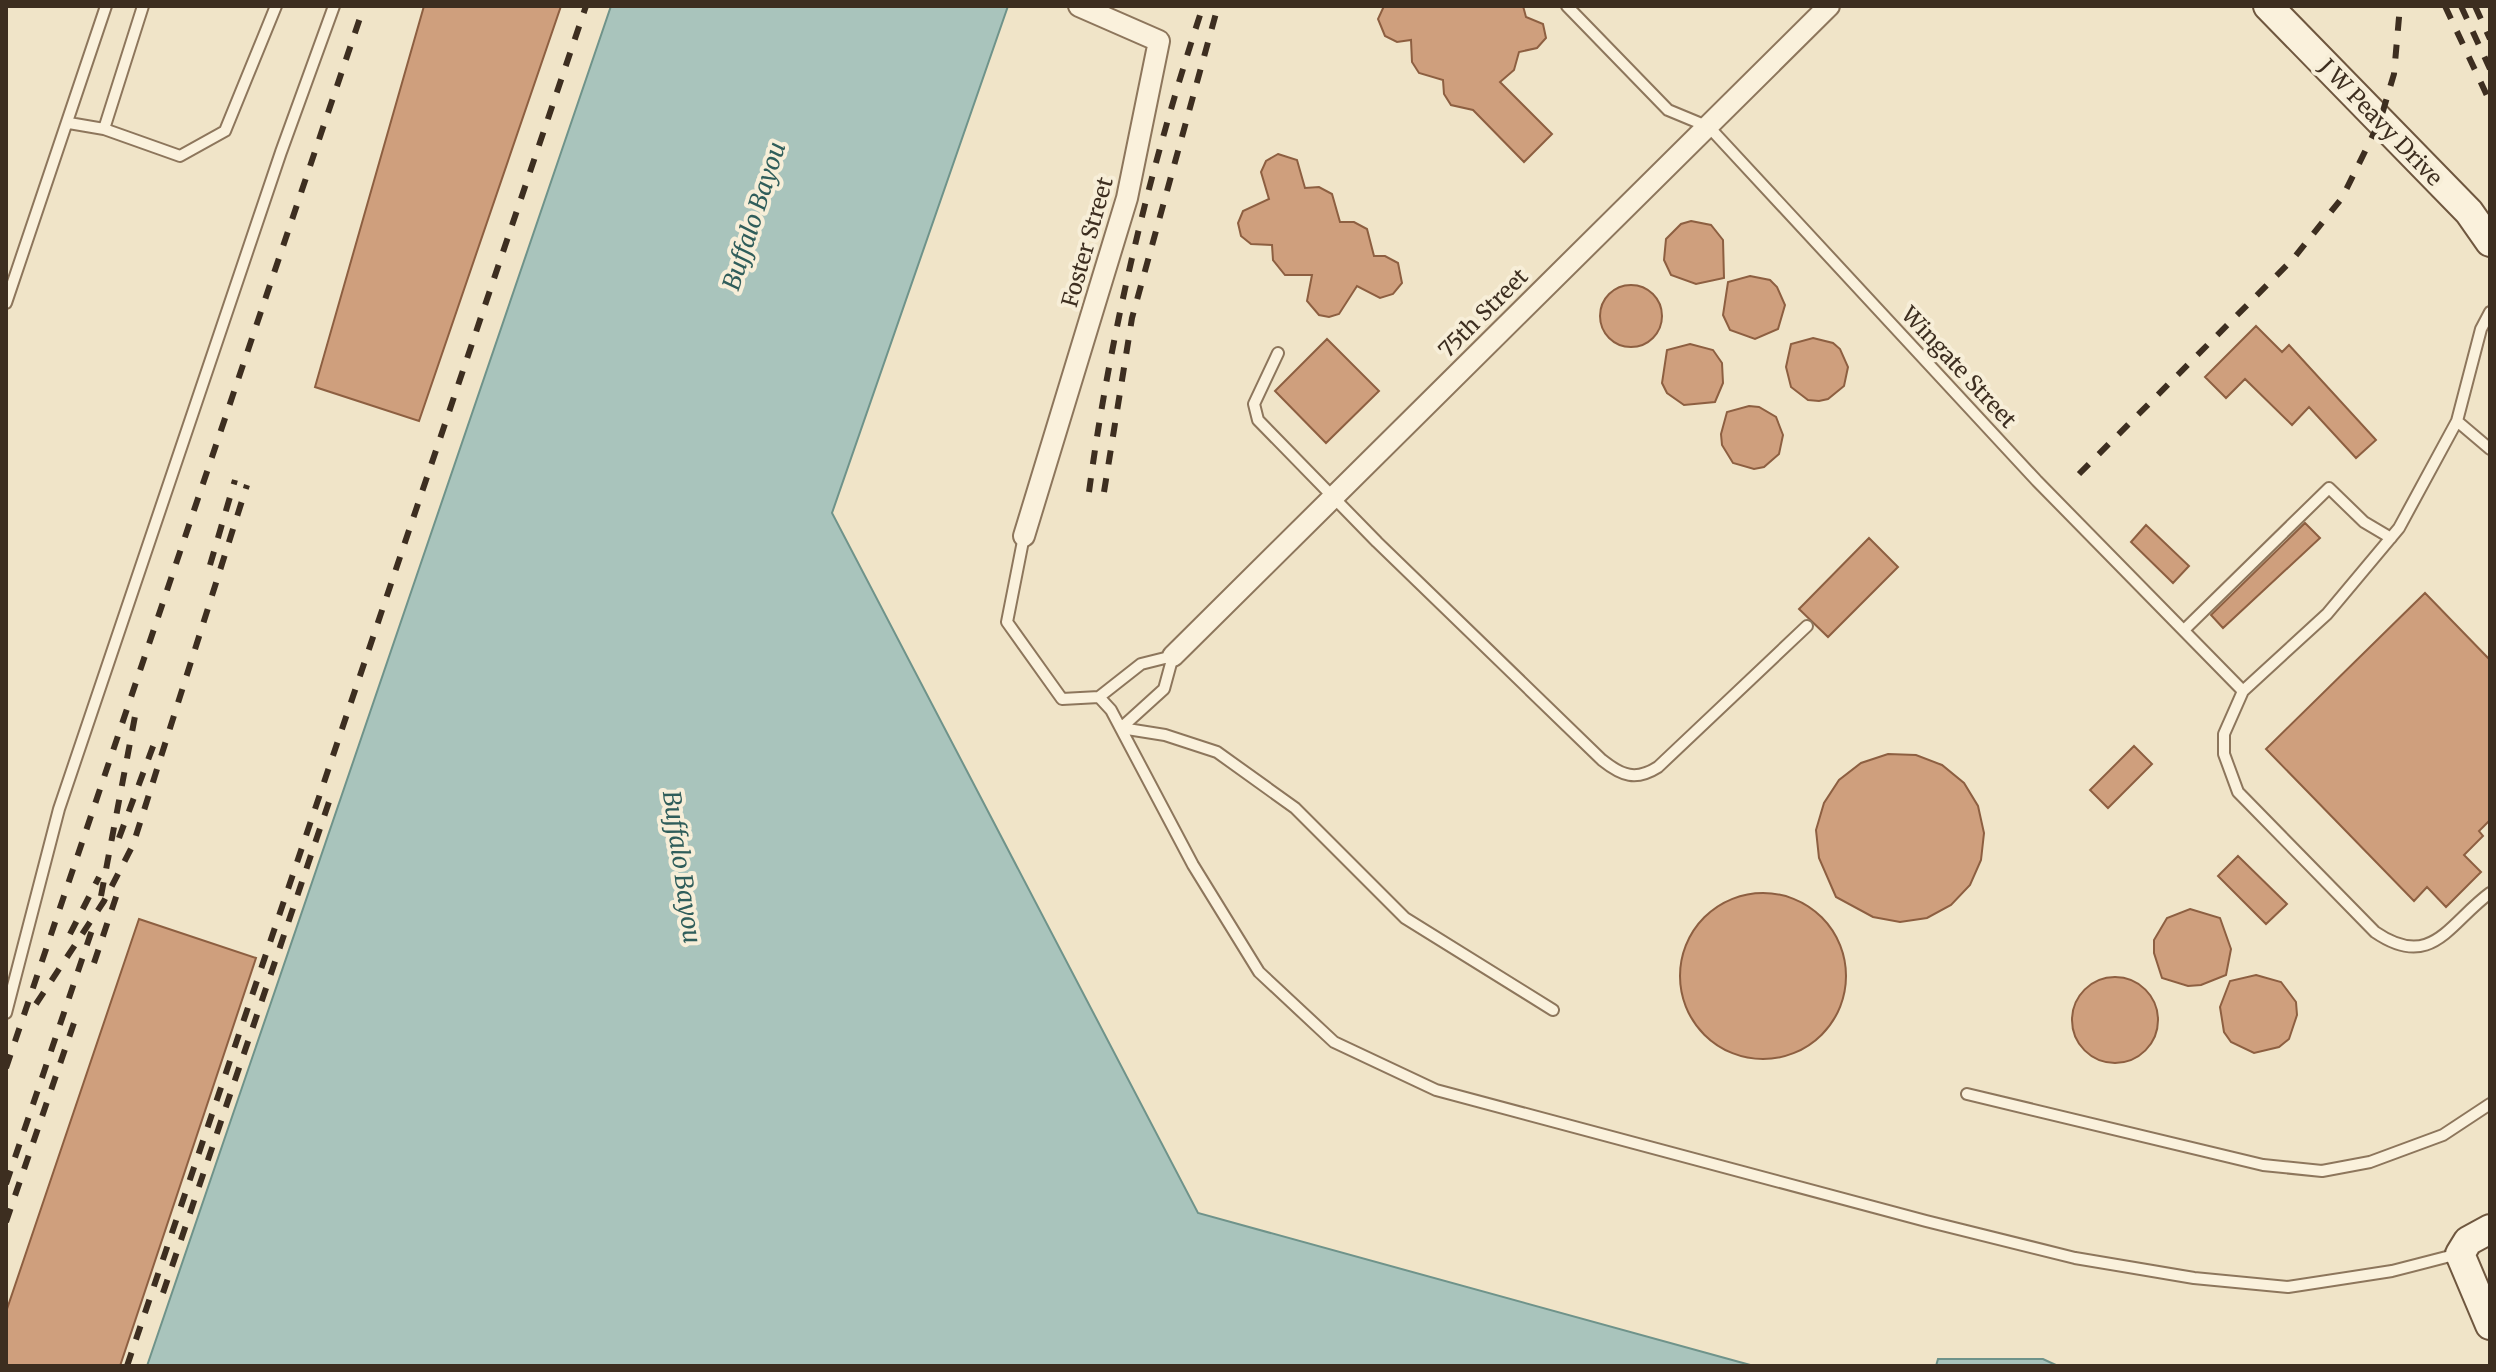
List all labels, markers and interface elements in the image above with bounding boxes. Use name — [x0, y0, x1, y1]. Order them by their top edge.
street label: J W Peavy Drive — [2313, 52, 2449, 191]
water label: Buffalo Bayou — [715, 138, 793, 294]
street label: Foster Street — [1055, 173, 1119, 310]
street label: 75th Street — [1432, 262, 1534, 364]
street label: Wingate Street — [1895, 300, 2023, 434]
water label: Buffalo Bayou — [656, 789, 708, 945]

